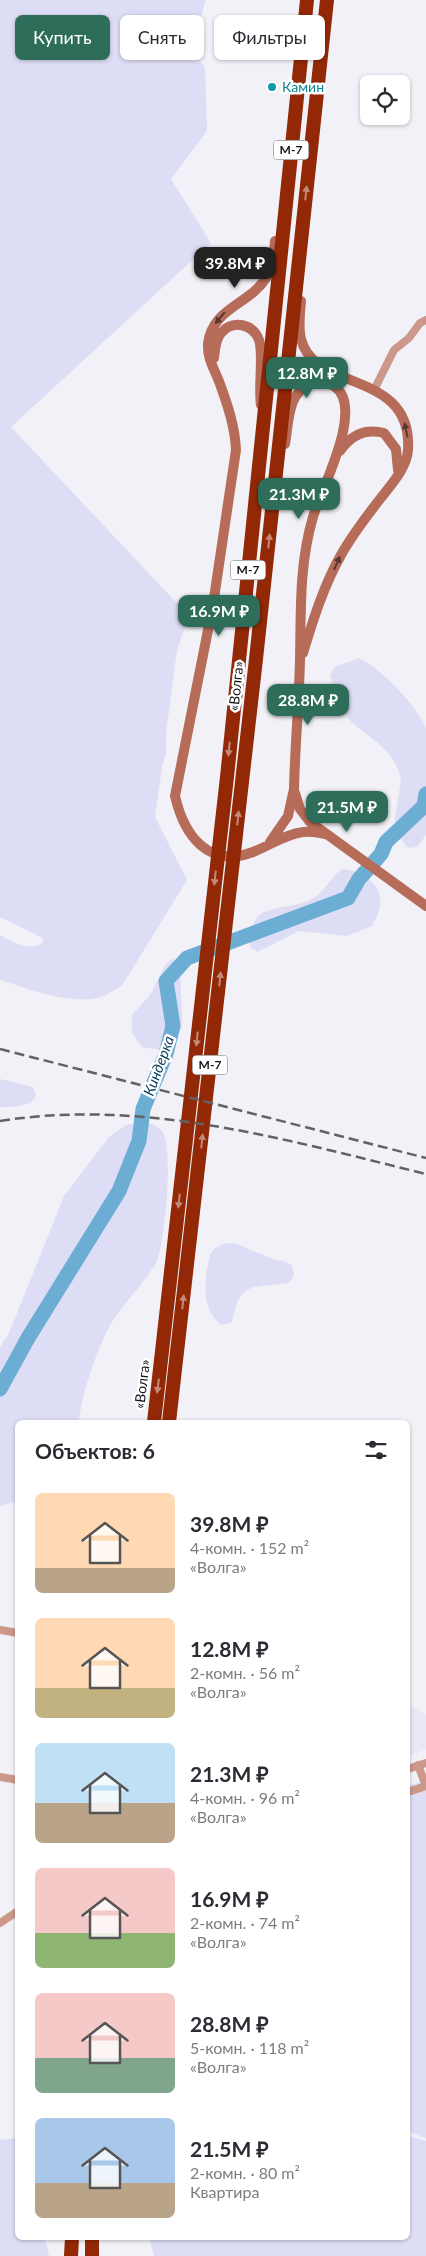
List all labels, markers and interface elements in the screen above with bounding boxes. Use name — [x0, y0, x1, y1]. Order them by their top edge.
chip: Купить — [15, 15, 110, 60]
chip: Снять — [120, 15, 204, 60]
chip: Фильтры — [214, 15, 325, 60]
map controls — [360, 75, 410, 125]
button: locate — [360, 75, 410, 125]
place label: Камин — [282, 78, 324, 95]
marker: Камин — [266, 81, 278, 93]
road number: М-7 — [274, 140, 308, 160]
one-way arrow — [302, 185, 310, 201]
pin: 39.8M ₽ — [189, 246, 281, 289]
text: 39.8M ₽ — [205, 253, 265, 272]
one-way arrow — [214, 311, 225, 324]
pin: 12.8M ₽ — [261, 356, 353, 399]
text: 12.8M ₽ — [277, 363, 337, 382]
one-way arrow — [402, 423, 410, 438]
pin: 21.3M ₽ — [253, 478, 345, 520]
text: 21.3M ₽ — [269, 484, 329, 503]
one-way arrow — [265, 533, 273, 549]
one-way arrow — [334, 556, 342, 570]
road number: М-7 — [230, 560, 266, 580]
pin: 16.9M ₽ — [173, 594, 265, 637]
text: 16.9M ₽ — [189, 601, 249, 620]
street label: «Волга» — [224, 660, 247, 711]
pin: 28.8M ₽ — [262, 684, 354, 726]
text: 28.8M ₽ — [278, 690, 338, 709]
one-way arrow — [225, 742, 233, 758]
pin: 21.5M ₽ — [301, 790, 393, 833]
text: 21.5M ₽ — [317, 797, 377, 816]
one-way arrow — [234, 810, 242, 826]
one-way arrow — [211, 870, 219, 886]
one-way arrow — [216, 971, 224, 987]
one-way arrow — [193, 1032, 201, 1048]
water label: Киндерка — [139, 1033, 177, 1098]
road number: М-7 — [192, 1056, 228, 1074]
one-way arrow — [198, 1133, 206, 1149]
one-way arrow — [175, 1193, 183, 1209]
one-way arrow — [179, 1294, 187, 1310]
street label: «Волга» — [130, 1358, 153, 1410]
one-way arrow — [154, 1378, 162, 1394]
icon: filters — [362, 1436, 390, 1464]
text: Объектов: 6 — [35, 1438, 155, 1463]
text: 39.8M ₽ — [190, 1511, 269, 1536]
icon: home — [75, 1513, 135, 1573]
text: 4-комн. · 152 m² — [190, 1538, 309, 1557]
text: «Волга» — [190, 1557, 247, 1576]
text: 12.8M ₽ — [190, 1636, 269, 1661]
icon: home — [75, 1638, 135, 1698]
text: 2-комн. · 56 m² — [190, 1663, 300, 1682]
text: «Волга» — [190, 1682, 247, 1701]
text: 21.3M ₽ — [190, 1761, 269, 1786]
icon: home — [75, 1763, 135, 1823]
text: 4-комн. · 96 m² — [190, 1788, 300, 1807]
text: «Волга» — [190, 1807, 247, 1826]
text: 16.9M ₽ — [190, 1886, 269, 1911]
icon: home — [75, 1888, 135, 1948]
text: 2-комн. · 74 m² — [190, 1913, 300, 1932]
text: «Волга» — [190, 1932, 247, 1951]
text: 28.8M ₽ — [190, 2011, 269, 2036]
icon: home — [75, 2013, 135, 2073]
text: 5-комн. · 118 m² — [190, 2038, 309, 2057]
text: «Волга» — [190, 2057, 247, 2076]
text: 21.5M ₽ — [190, 2136, 269, 2161]
icon: home — [75, 2138, 135, 2198]
text: 2-комн. · 80 m² — [190, 2163, 300, 2182]
text: Квартира — [190, 2182, 259, 2201]

